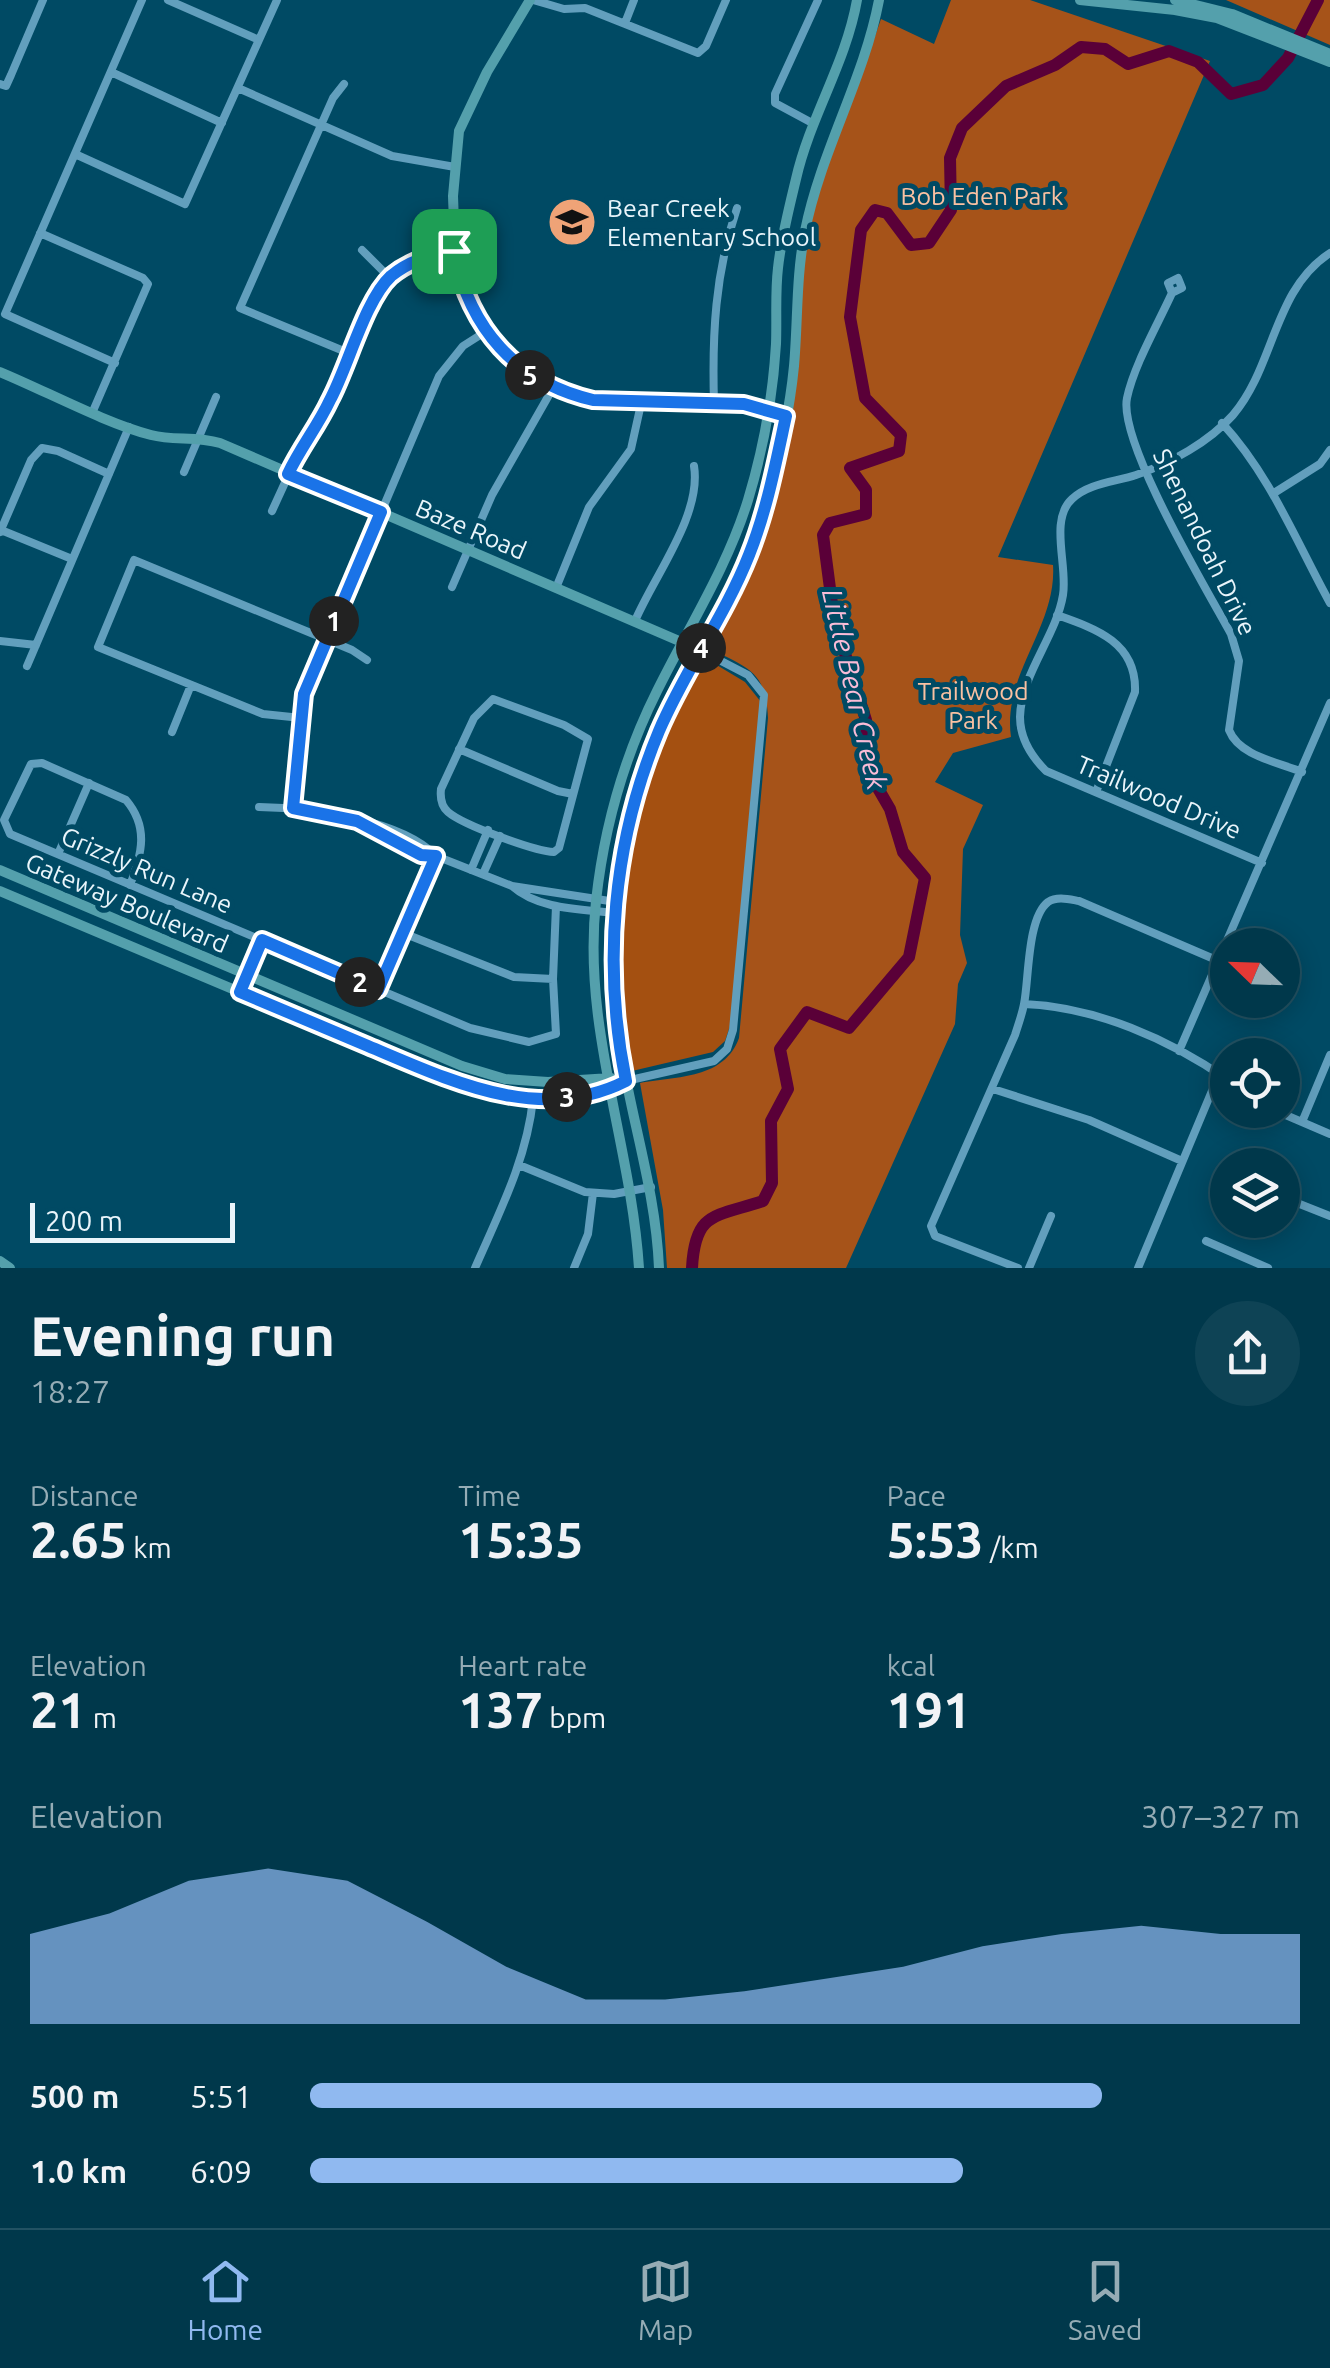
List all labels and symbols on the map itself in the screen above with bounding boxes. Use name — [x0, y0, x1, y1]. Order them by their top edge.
park label: Bob Eden Park — [901, 182, 1064, 210]
place label: Bear Creek Elementary School — [607, 194, 816, 251]
school or university icon: Bear Creek Elementary School — [546, 196, 598, 248]
pin — [412, 209, 497, 294]
pin: 5 — [505, 350, 555, 400]
street label: Shenandoah Drive — [1148, 444, 1262, 640]
street label: Baze Road — [412, 493, 530, 565]
water label: Little Bear Creek — [817, 585, 893, 793]
pin: 1 — [309, 596, 359, 646]
pin: 4 — [676, 623, 726, 673]
park label: Trailwood Park — [917, 677, 1029, 734]
street label: Trailwood Drive — [1073, 750, 1245, 844]
street label: Grizzly Run Lane — [57, 821, 237, 919]
street label: Gateway Boulevard — [22, 848, 232, 958]
north arrow — [1210, 928, 1300, 1018]
pin: 2 — [335, 957, 385, 1007]
pin: 3 — [542, 1072, 592, 1122]
scale bar — [30, 1198, 235, 1242]

